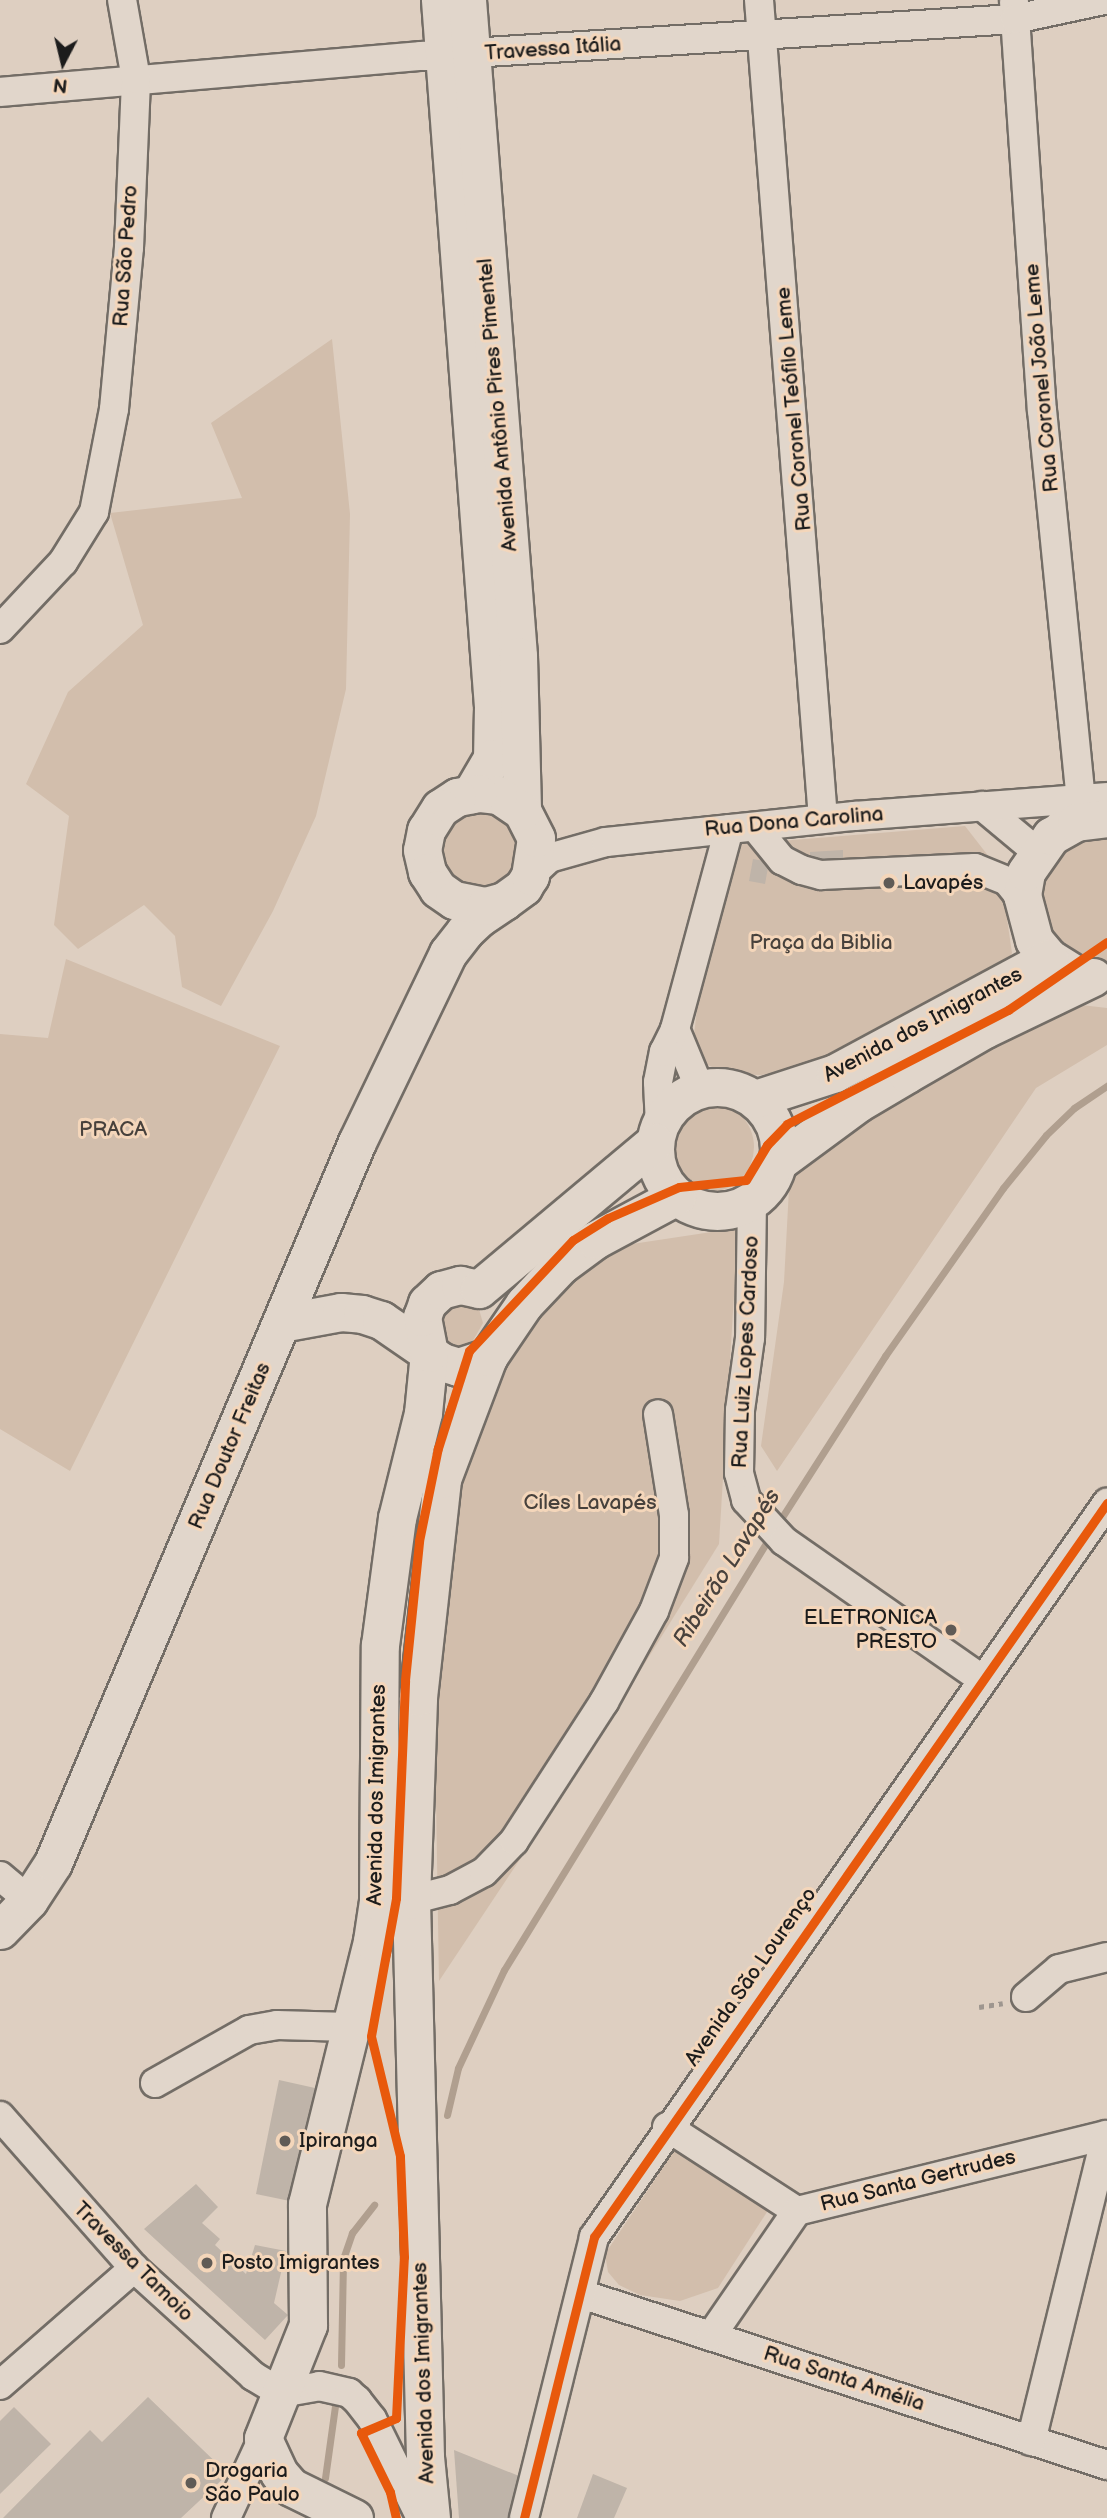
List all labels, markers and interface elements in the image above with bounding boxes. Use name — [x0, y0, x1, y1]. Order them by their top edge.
north arrow — [28, 28, 98, 98]
street label: Travessa Itália — [484, 32, 622, 66]
text: N — [52, 72, 69, 97]
street label: Rua São Pedro — [108, 184, 144, 328]
street label: Avenida Antônio Pires Pimentel — [473, 257, 523, 553]
street label: Rua Coronel João Leme — [1019, 262, 1065, 494]
street label: Rua Coronel Teófilo Leme — [771, 286, 817, 532]
street label: Rua Dona Carolina — [703, 802, 885, 842]
place label: Lavapés — [903, 870, 983, 896]
marker: Lavapés — [881, 875, 897, 891]
park label: Praça da Biblia — [749, 930, 893, 956]
street label: Avenida dos Imigrantes — [819, 962, 1027, 1088]
park label: PRACA — [79, 1117, 147, 1143]
street label: Rua Luiz Lopes Cardoso — [727, 1235, 765, 1469]
street label: Rua Doutor Freitas — [183, 1359, 277, 1533]
water label: Ribeirão Lavapés — [667, 1484, 787, 1652]
park label: Cíles Lavapés — [523, 1490, 657, 1516]
place label: ELETRONICA PRESTO — [804, 1605, 937, 1655]
marker: ELETRONICA PRESTO — [943, 1622, 959, 1638]
street label: Avenida dos Imigrantes — [362, 1684, 392, 1906]
street label: Avenida São Lourenço — [680, 1883, 822, 2071]
place label: Ipiranga — [299, 2128, 378, 2154]
marker: Ipiranga — [277, 2133, 293, 2149]
street label: Rua Santa Gertrudes — [818, 2145, 1018, 2217]
street label: Travessa Tamoio — [68, 2197, 198, 2327]
place label: Posto Imigrantes — [221, 2250, 380, 2276]
marker: Posto Imigrantes — [199, 2255, 215, 2271]
street label: Avenida dos Imigrantes — [408, 2262, 440, 2484]
street label: Rua Santa Amélia — [760, 2341, 928, 2417]
place label: Drogaria São Paulo — [205, 2458, 300, 2508]
marker: Drogaria São Paulo — [183, 2475, 199, 2491]

